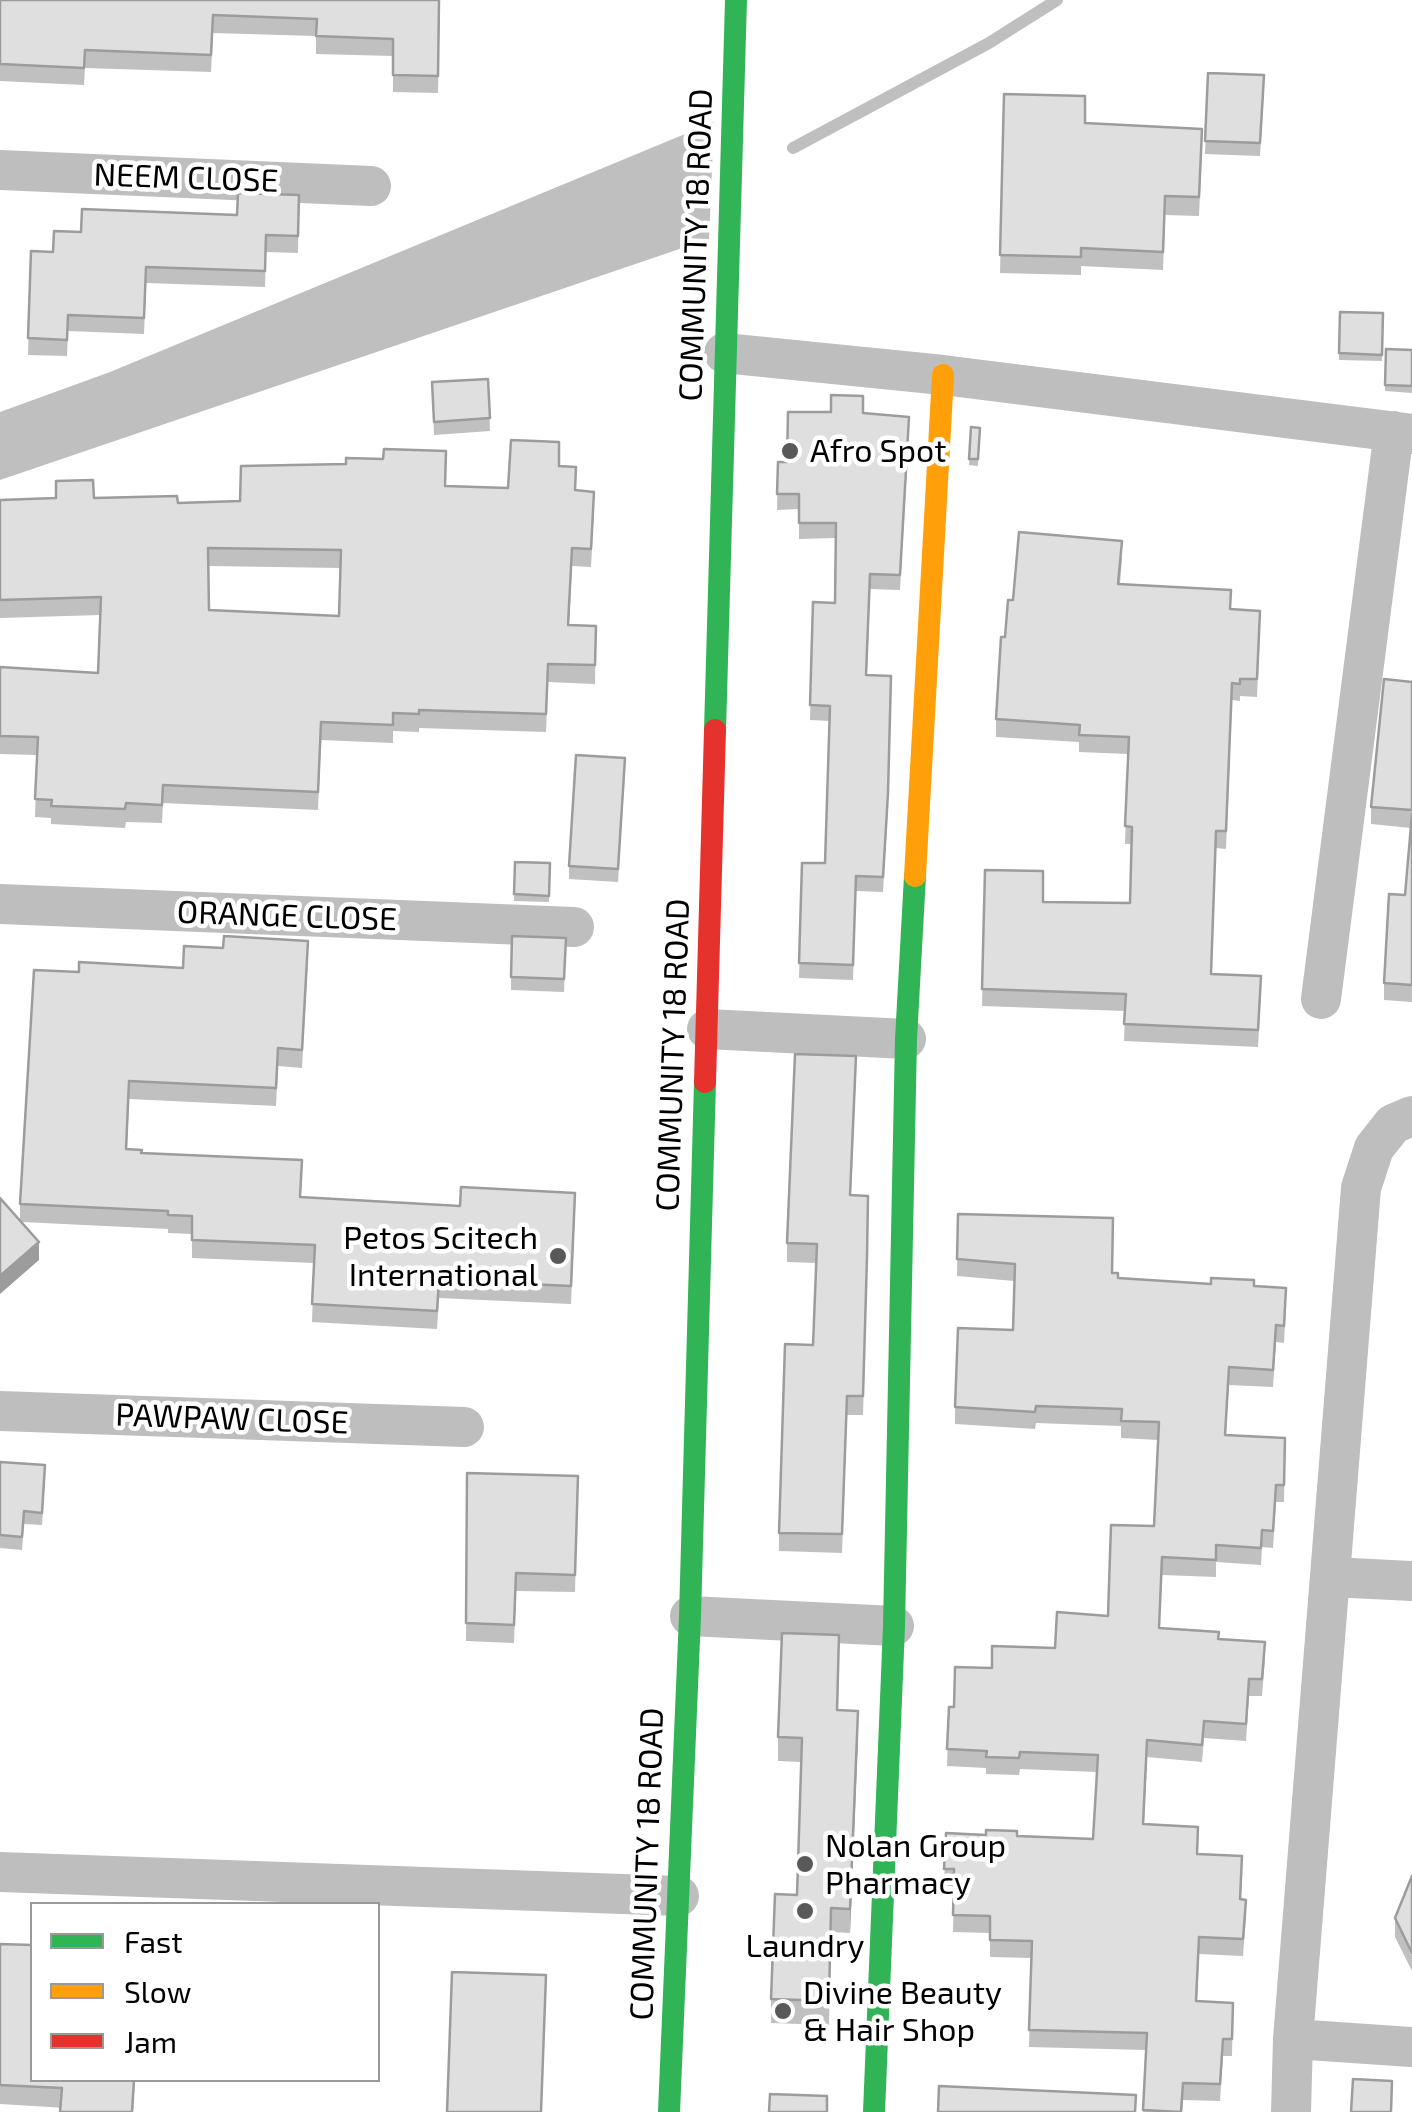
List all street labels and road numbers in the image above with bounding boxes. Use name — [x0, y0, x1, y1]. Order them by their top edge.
street label: COMMUNITY 18 ROAD — [671, 88, 721, 402]
street label: NEEM CLOSE — [93, 156, 279, 200]
street label: ORANGE CLOSE — [176, 893, 398, 939]
street label: COMMUNITY 18 ROAD — [648, 898, 698, 1212]
street label: PAWPAW CLOSE — [115, 1396, 349, 1442]
street label: COMMUNITY 18 ROAD — [622, 1707, 672, 2021]

